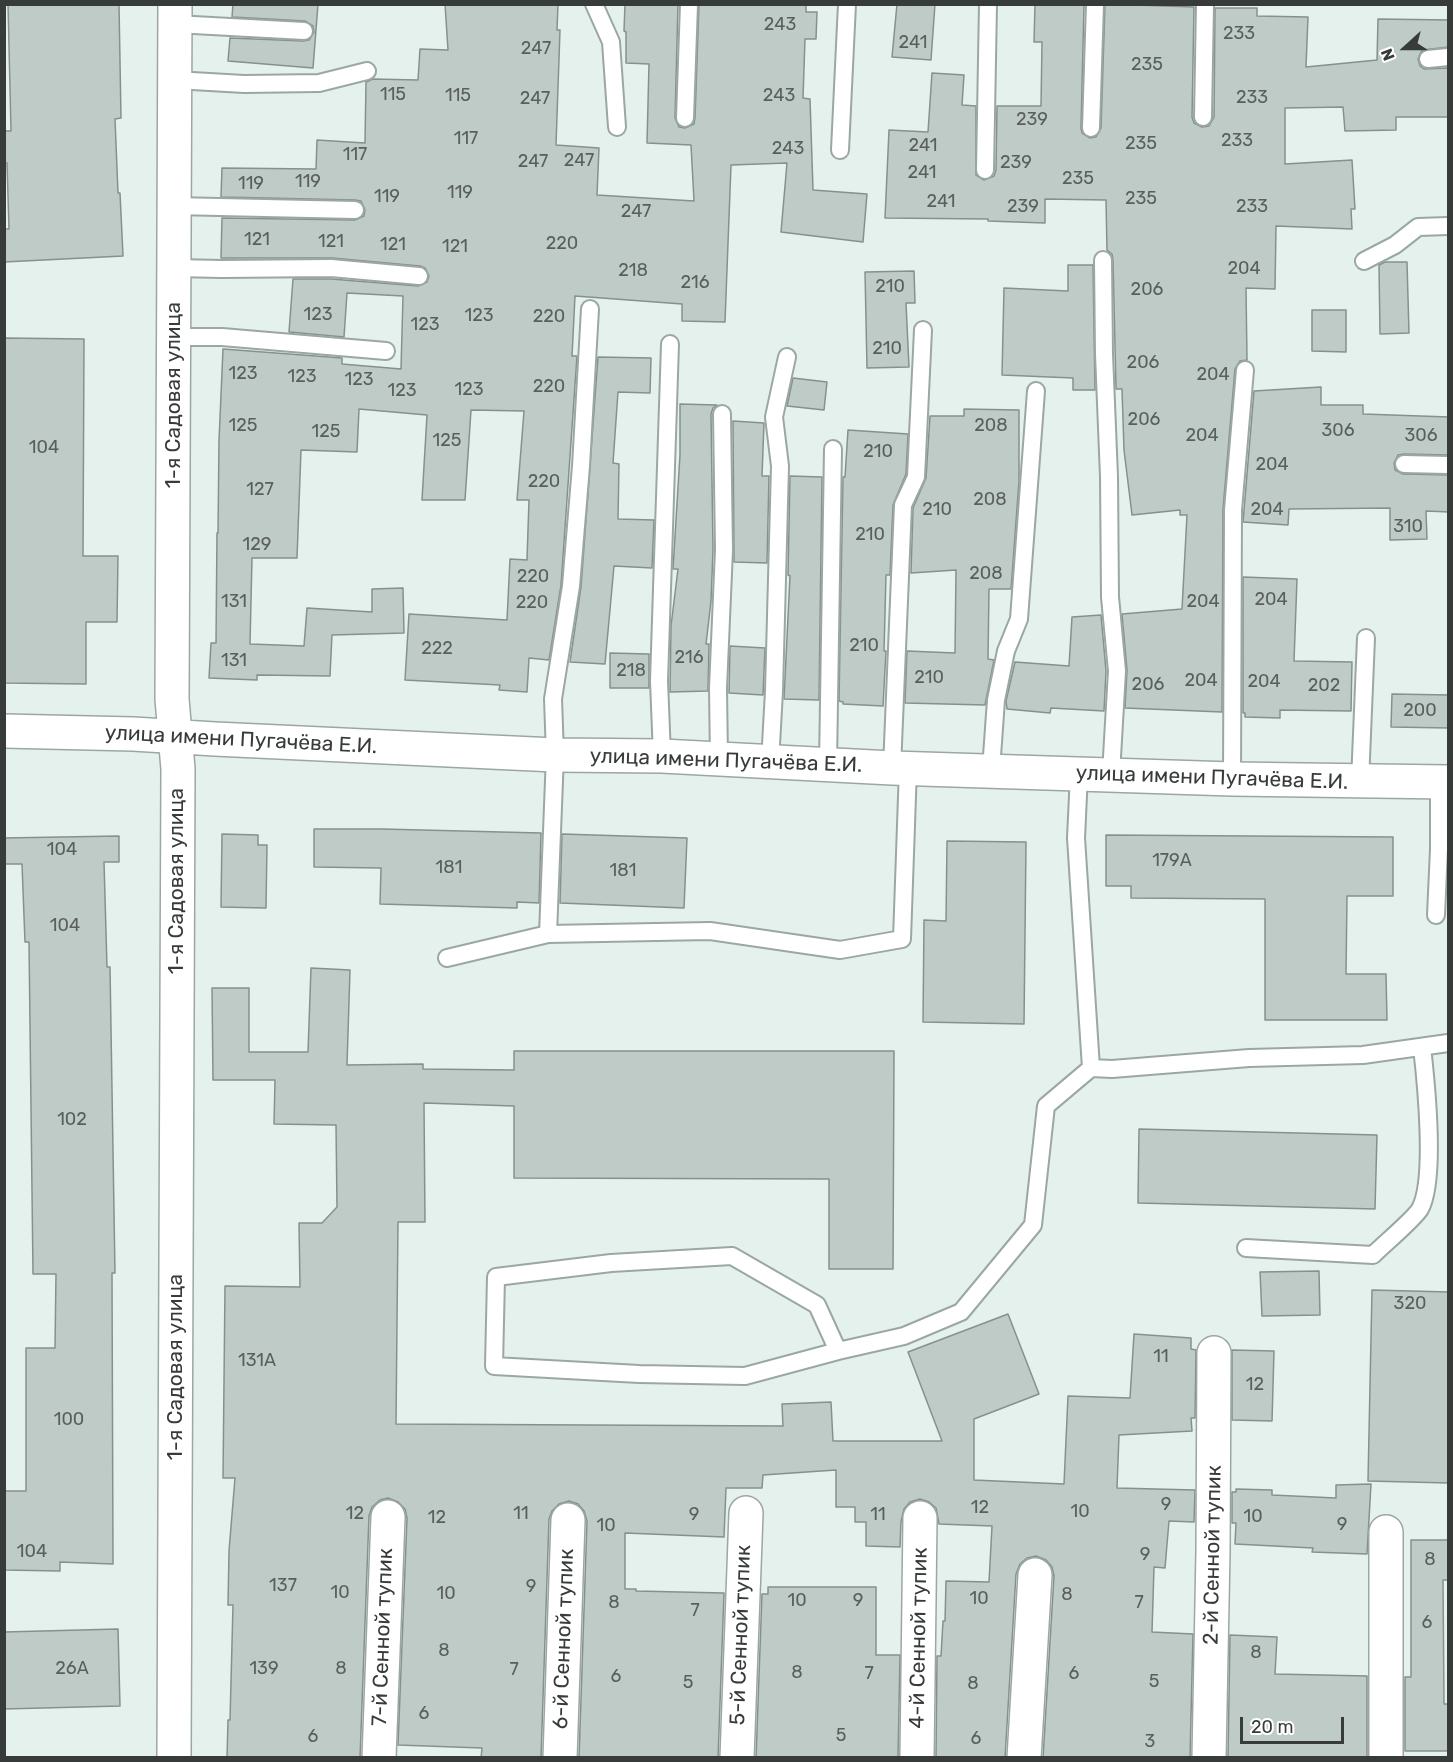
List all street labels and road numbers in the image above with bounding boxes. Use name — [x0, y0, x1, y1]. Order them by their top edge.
street label: 1-я Садовая улица — [161, 302, 187, 488]
street label: улица имени Пугачёва Е.И. — [104, 720, 378, 760]
street label: улица имени Пугачёва Е.И. — [589, 744, 863, 778]
street label: улица имени Пугачёва Е.И. — [1075, 761, 1349, 795]
street label: 1-я Садовая улица — [164, 788, 190, 974]
street label: 1-я Садовая улица — [163, 1274, 189, 1460]
street label: 2-й Сенной тупик — [1199, 1465, 1227, 1645]
street label: 5-й Сенной тупик — [725, 1544, 757, 1726]
street label: 4-й Сенной тупик — [905, 1547, 933, 1729]
street label: 7-й Сенной тупик — [367, 1548, 399, 1726]
street label: 6-й Сенной тупик — [548, 1548, 580, 1730]

